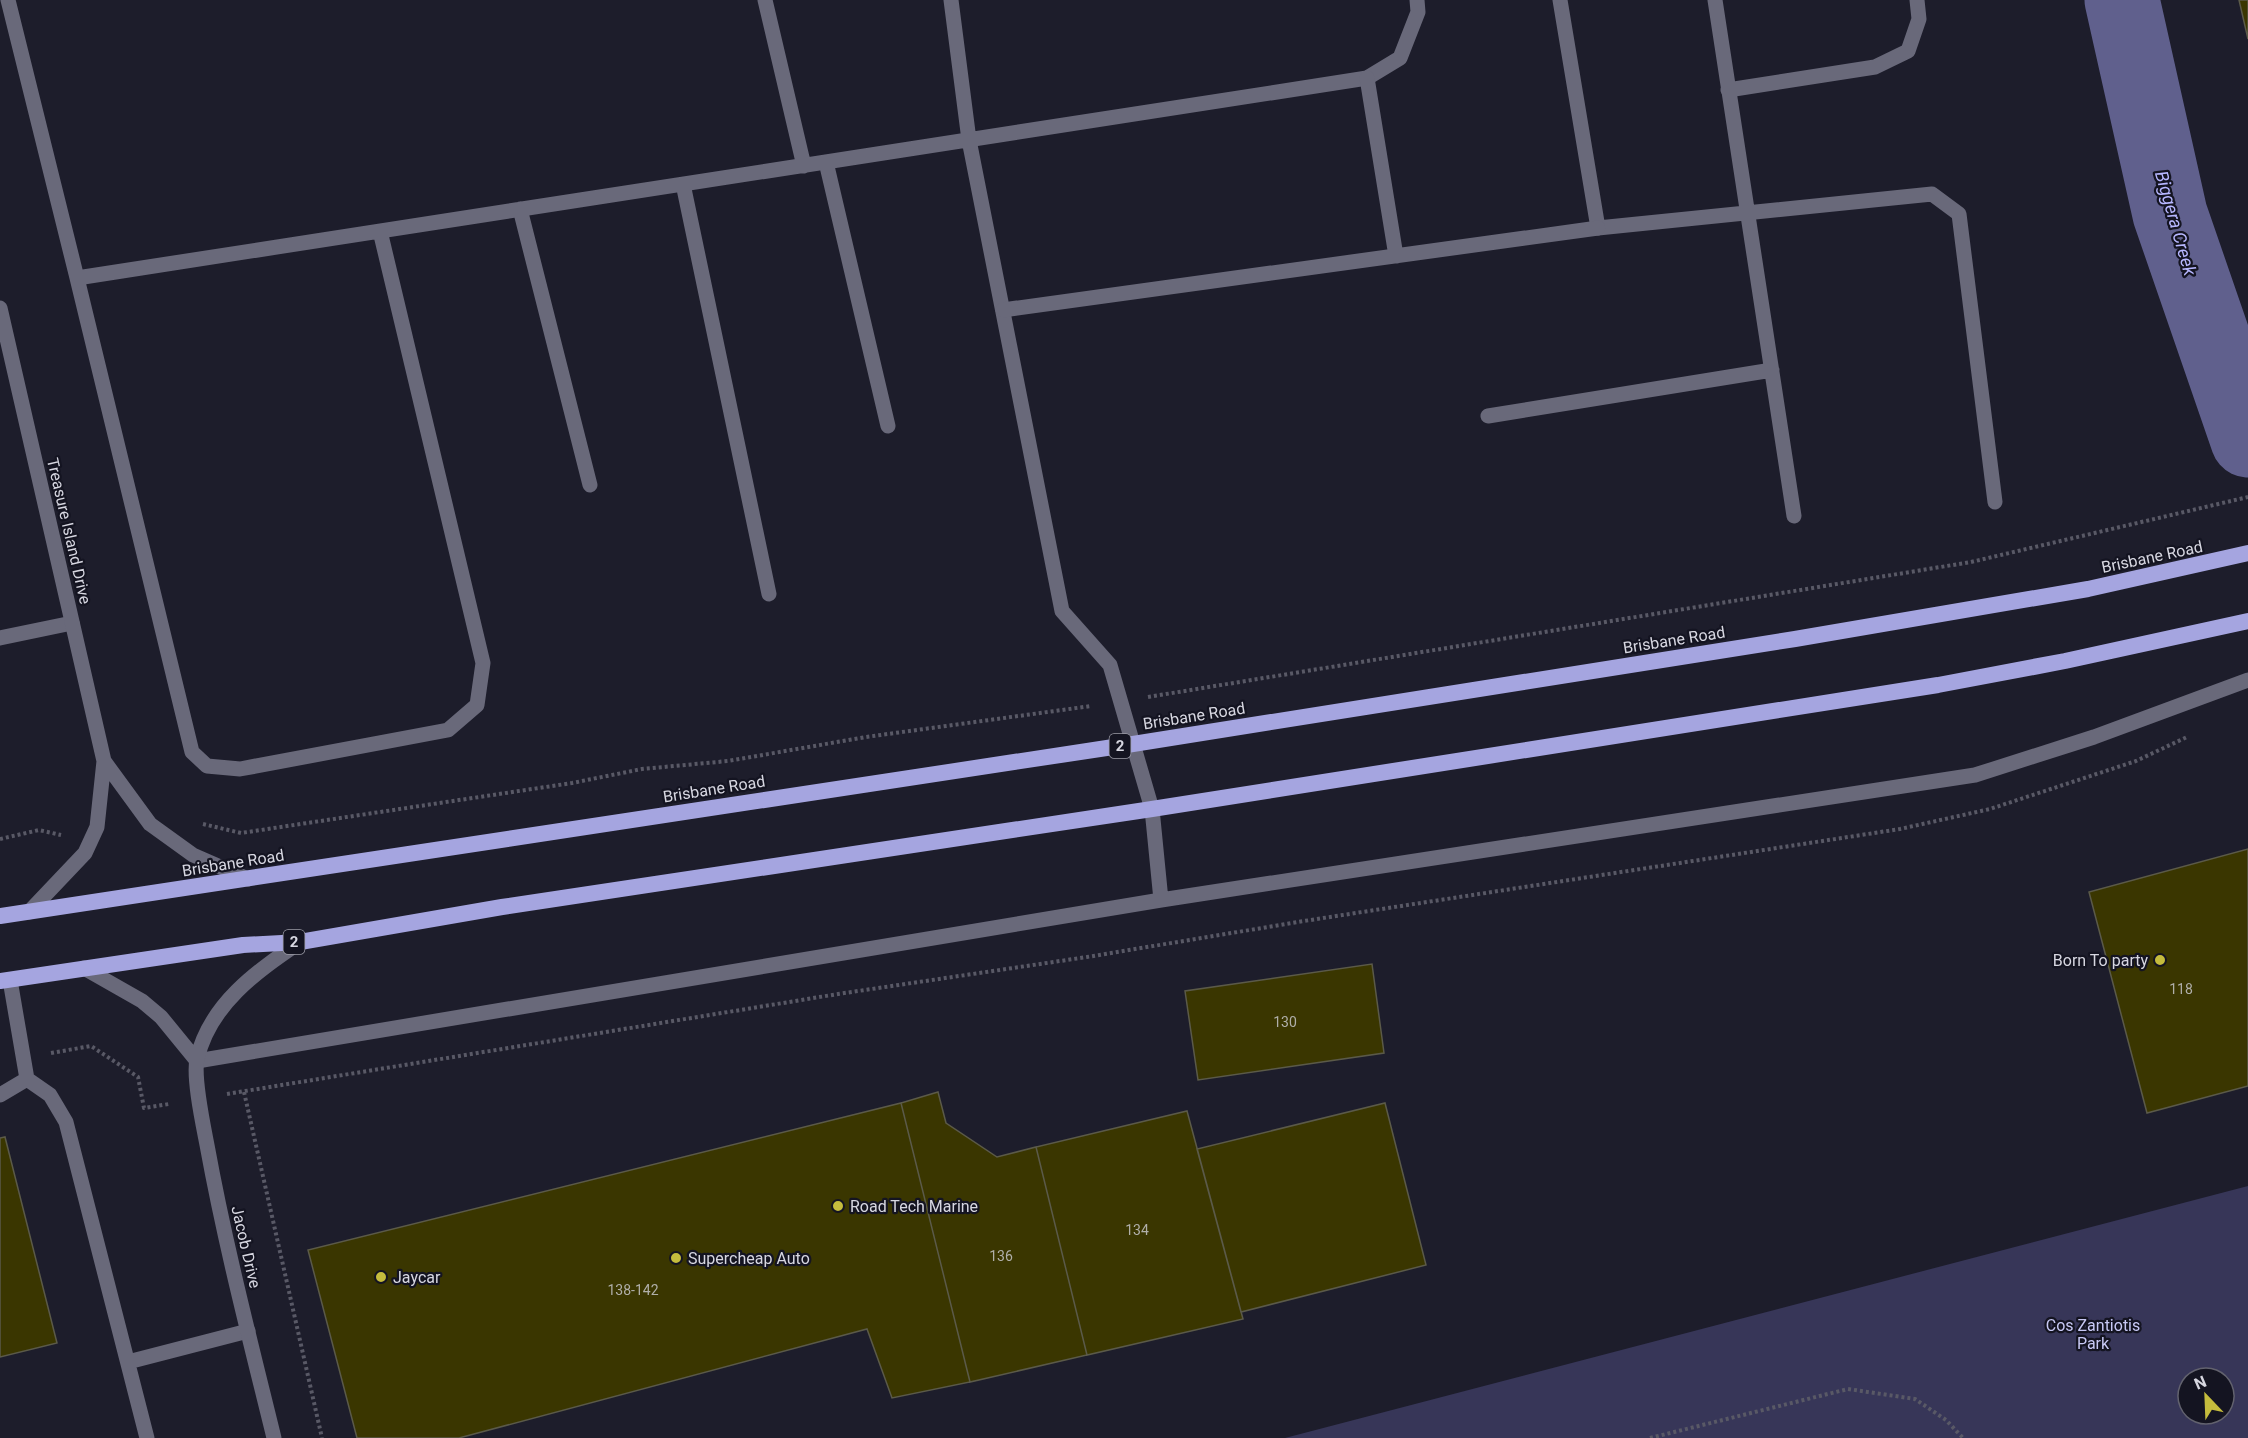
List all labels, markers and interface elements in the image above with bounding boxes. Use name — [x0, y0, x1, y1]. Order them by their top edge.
water label: Biggera Creek — [2151, 168, 2201, 279]
street label: Treasure Island Drive — [43, 456, 95, 606]
street label: Brisbane Road — [2100, 537, 2204, 577]
street label: Brisbane Road — [1622, 623, 1726, 657]
street label: Brisbane Road — [1142, 699, 1246, 733]
road number: 2 — [1110, 734, 1130, 758]
street label: Brisbane Road — [662, 772, 766, 806]
street label: Brisbane Road — [181, 846, 285, 880]
road number: 2 — [284, 930, 304, 954]
place label: Born To party — [2053, 951, 2148, 970]
marker: Born To party — [2153, 953, 2167, 967]
house number: 118 — [2169, 981, 2193, 997]
house number: 130 — [1273, 1014, 1297, 1030]
place label: Road Tech Marine — [850, 1197, 978, 1216]
marker: Road Tech Marine — [831, 1199, 845, 1213]
street label: Jacob Drive — [227, 1204, 265, 1290]
house number: 134 — [1125, 1222, 1149, 1238]
house number: 136 — [989, 1248, 1013, 1264]
place label: Supercheap Auto — [688, 1249, 810, 1268]
marker: Supercheap Auto — [669, 1251, 683, 1265]
place label: Jaycar — [393, 1268, 441, 1287]
marker: Jaycar — [374, 1270, 388, 1284]
house number: 138-142 — [607, 1282, 659, 1298]
park label: Cos Zantiotis Park — [2046, 1316, 2140, 1353]
north arrow — [2176, 1366, 2236, 1426]
text: N — [2191, 1372, 2209, 1394]

